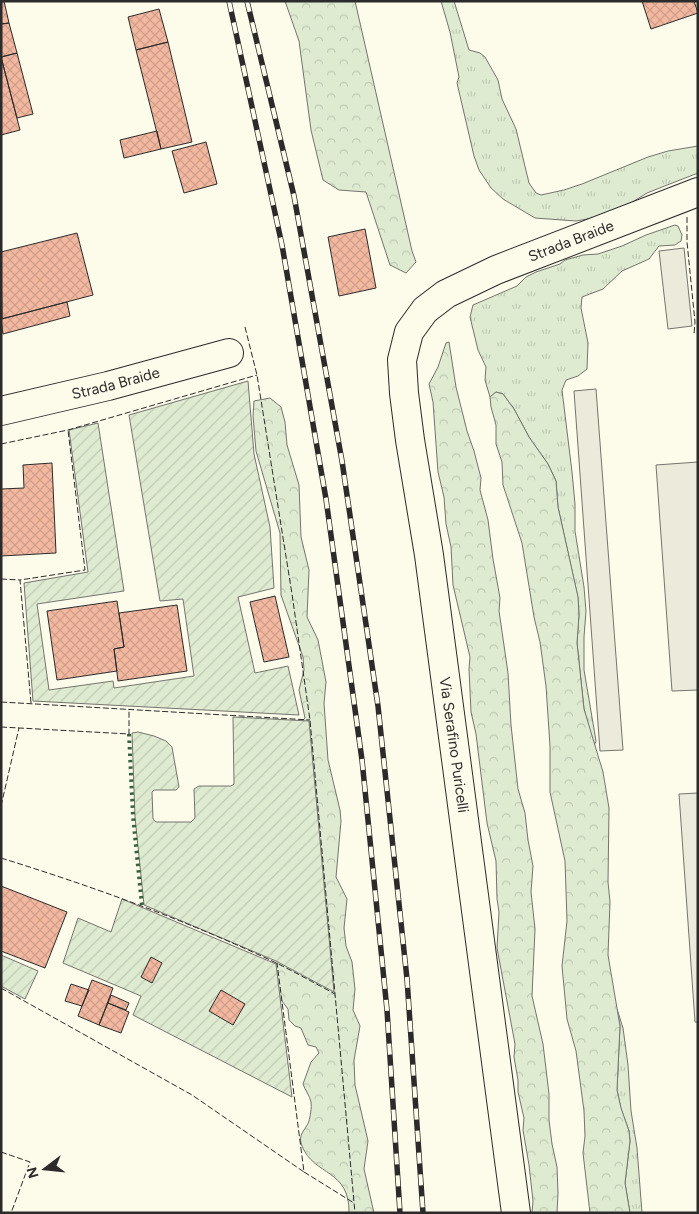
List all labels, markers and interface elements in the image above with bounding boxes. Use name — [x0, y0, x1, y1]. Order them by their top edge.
street label: Strada Braide — [526, 216, 616, 266]
street label: Strada Braide — [70, 363, 162, 403]
street label: Via Serafino Puricelli — [436, 676, 472, 814]
north arrow — [20, 1144, 70, 1194]
text: N — [23, 1165, 43, 1180]

